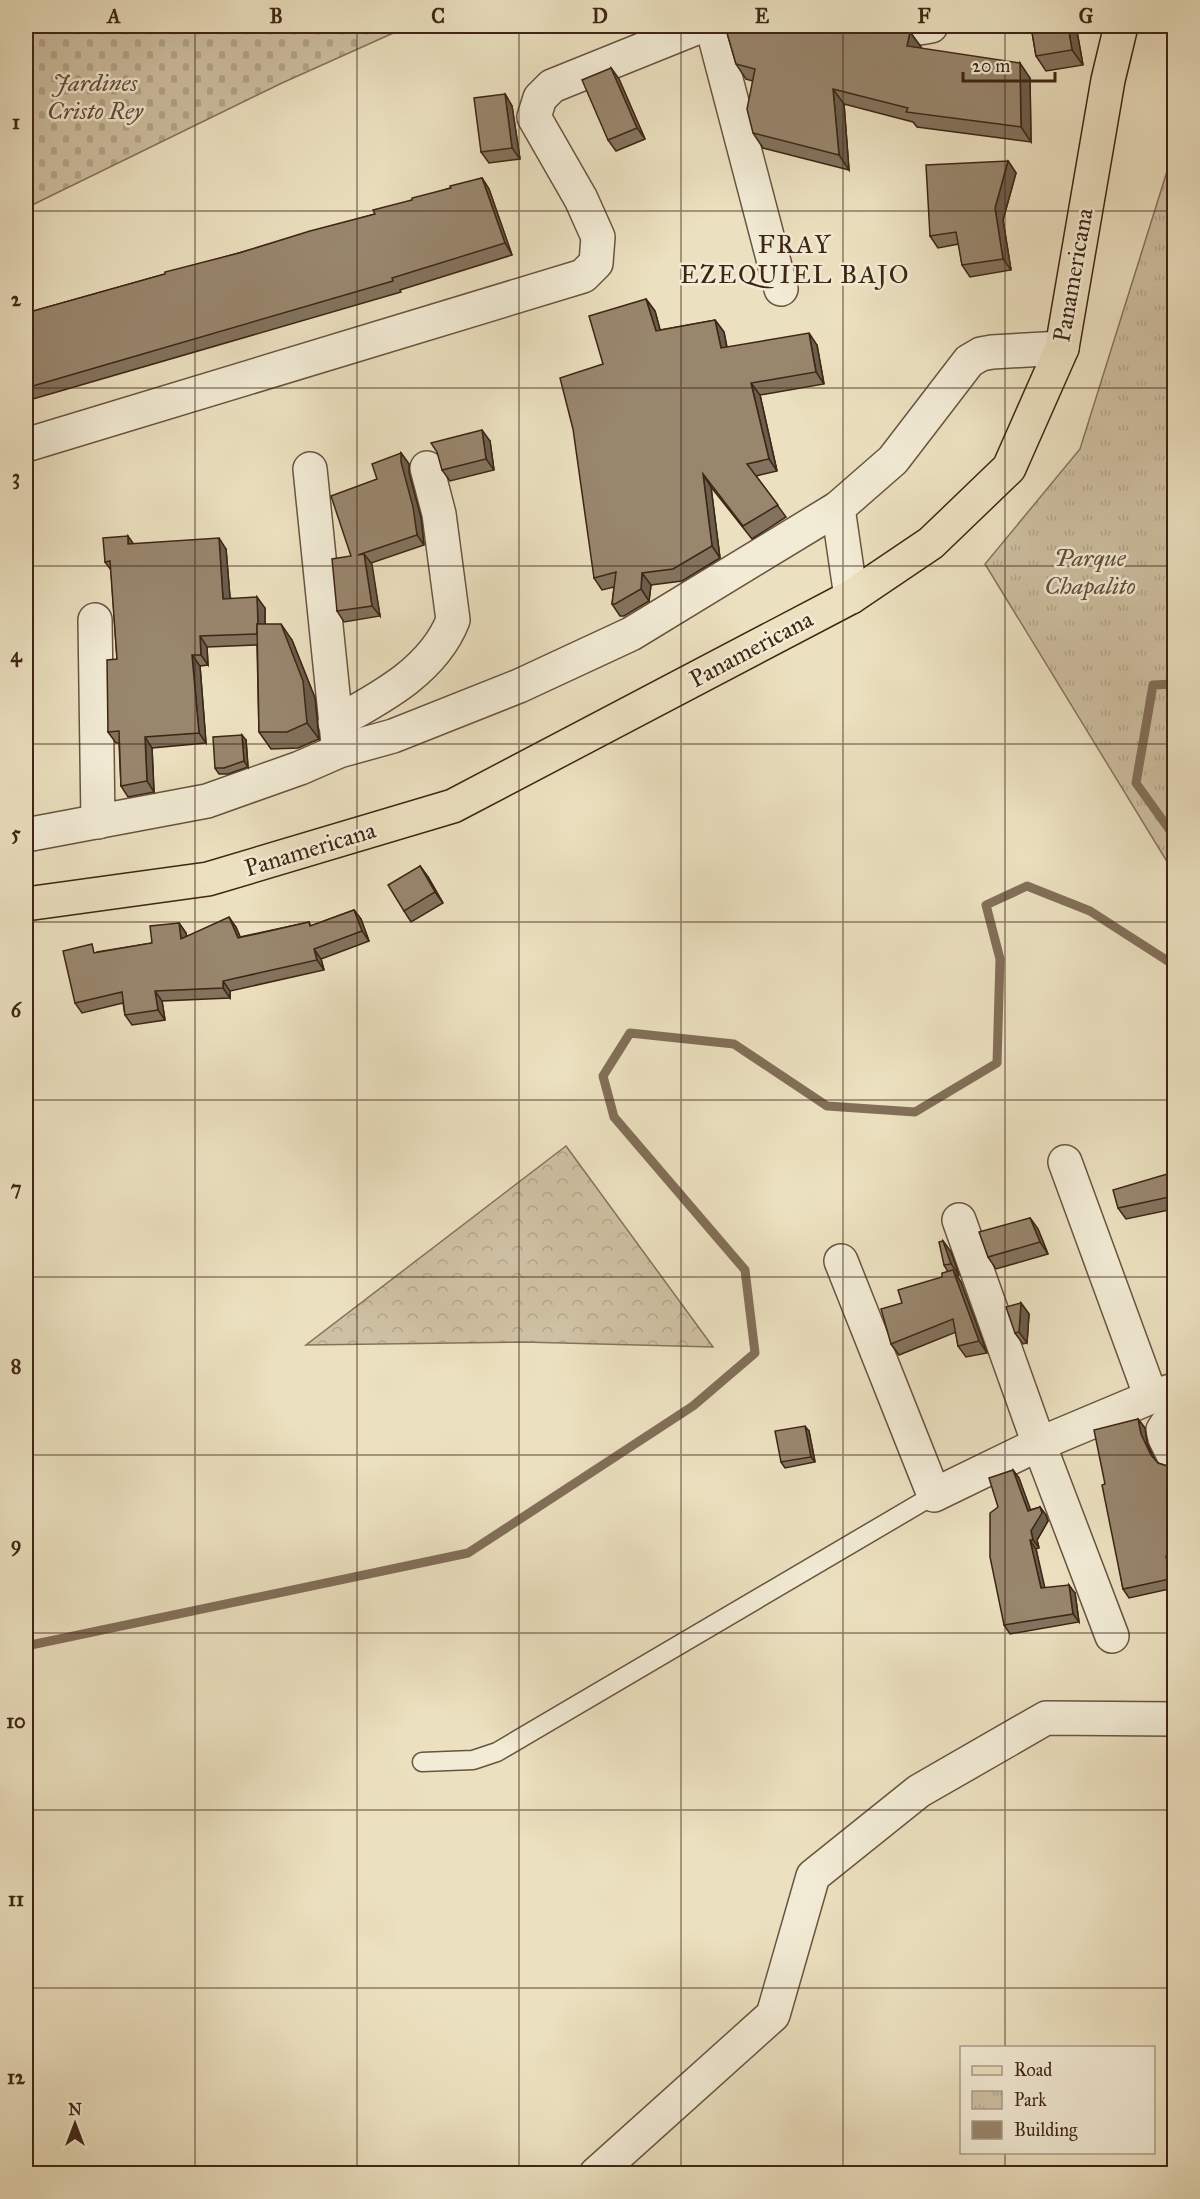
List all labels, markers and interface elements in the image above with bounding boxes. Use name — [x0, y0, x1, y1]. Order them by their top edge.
text: A — [105, 4, 121, 28]
text: B — [269, 4, 283, 28]
text: C — [431, 4, 445, 28]
text: D — [592, 4, 608, 28]
text: E — [755, 4, 770, 28]
text: F — [917, 4, 931, 28]
text: G — [1079, 4, 1094, 28]
scale bar — [963, 45, 1054, 83]
text: 20 m — [972, 55, 1010, 77]
park label: Jardines Cristo Rey — [47, 68, 144, 126]
text: 1 — [12, 110, 20, 134]
street label: Panamericana — [1046, 205, 1100, 344]
district label: FRAY EZEQUIEL BAJO — [680, 228, 910, 290]
text: 2 — [11, 287, 22, 311]
text: 3 — [12, 465, 20, 490]
park label: Parque Chapalito — [1044, 543, 1136, 601]
street label: Panamericana — [684, 604, 819, 694]
text: 4 — [10, 643, 22, 668]
street label: Panamericana — [241, 815, 380, 883]
text: 5 — [11, 821, 21, 845]
text: 6 — [11, 998, 23, 1022]
text: 7 — [11, 1176, 22, 1200]
text: 8 — [11, 1354, 21, 1378]
text: 9 — [11, 1532, 21, 1557]
text: 10 — [6, 1709, 26, 1733]
text: 11 — [8, 1887, 24, 1911]
legend — [960, 2046, 1155, 2154]
text: Road — [1014, 2059, 1052, 2081]
text: 12 — [7, 2065, 26, 2089]
text: Park — [1014, 2089, 1047, 2111]
north arrow — [45, 2094, 105, 2154]
text: N — [68, 2100, 82, 2119]
text: Building — [1014, 2119, 1078, 2142]

